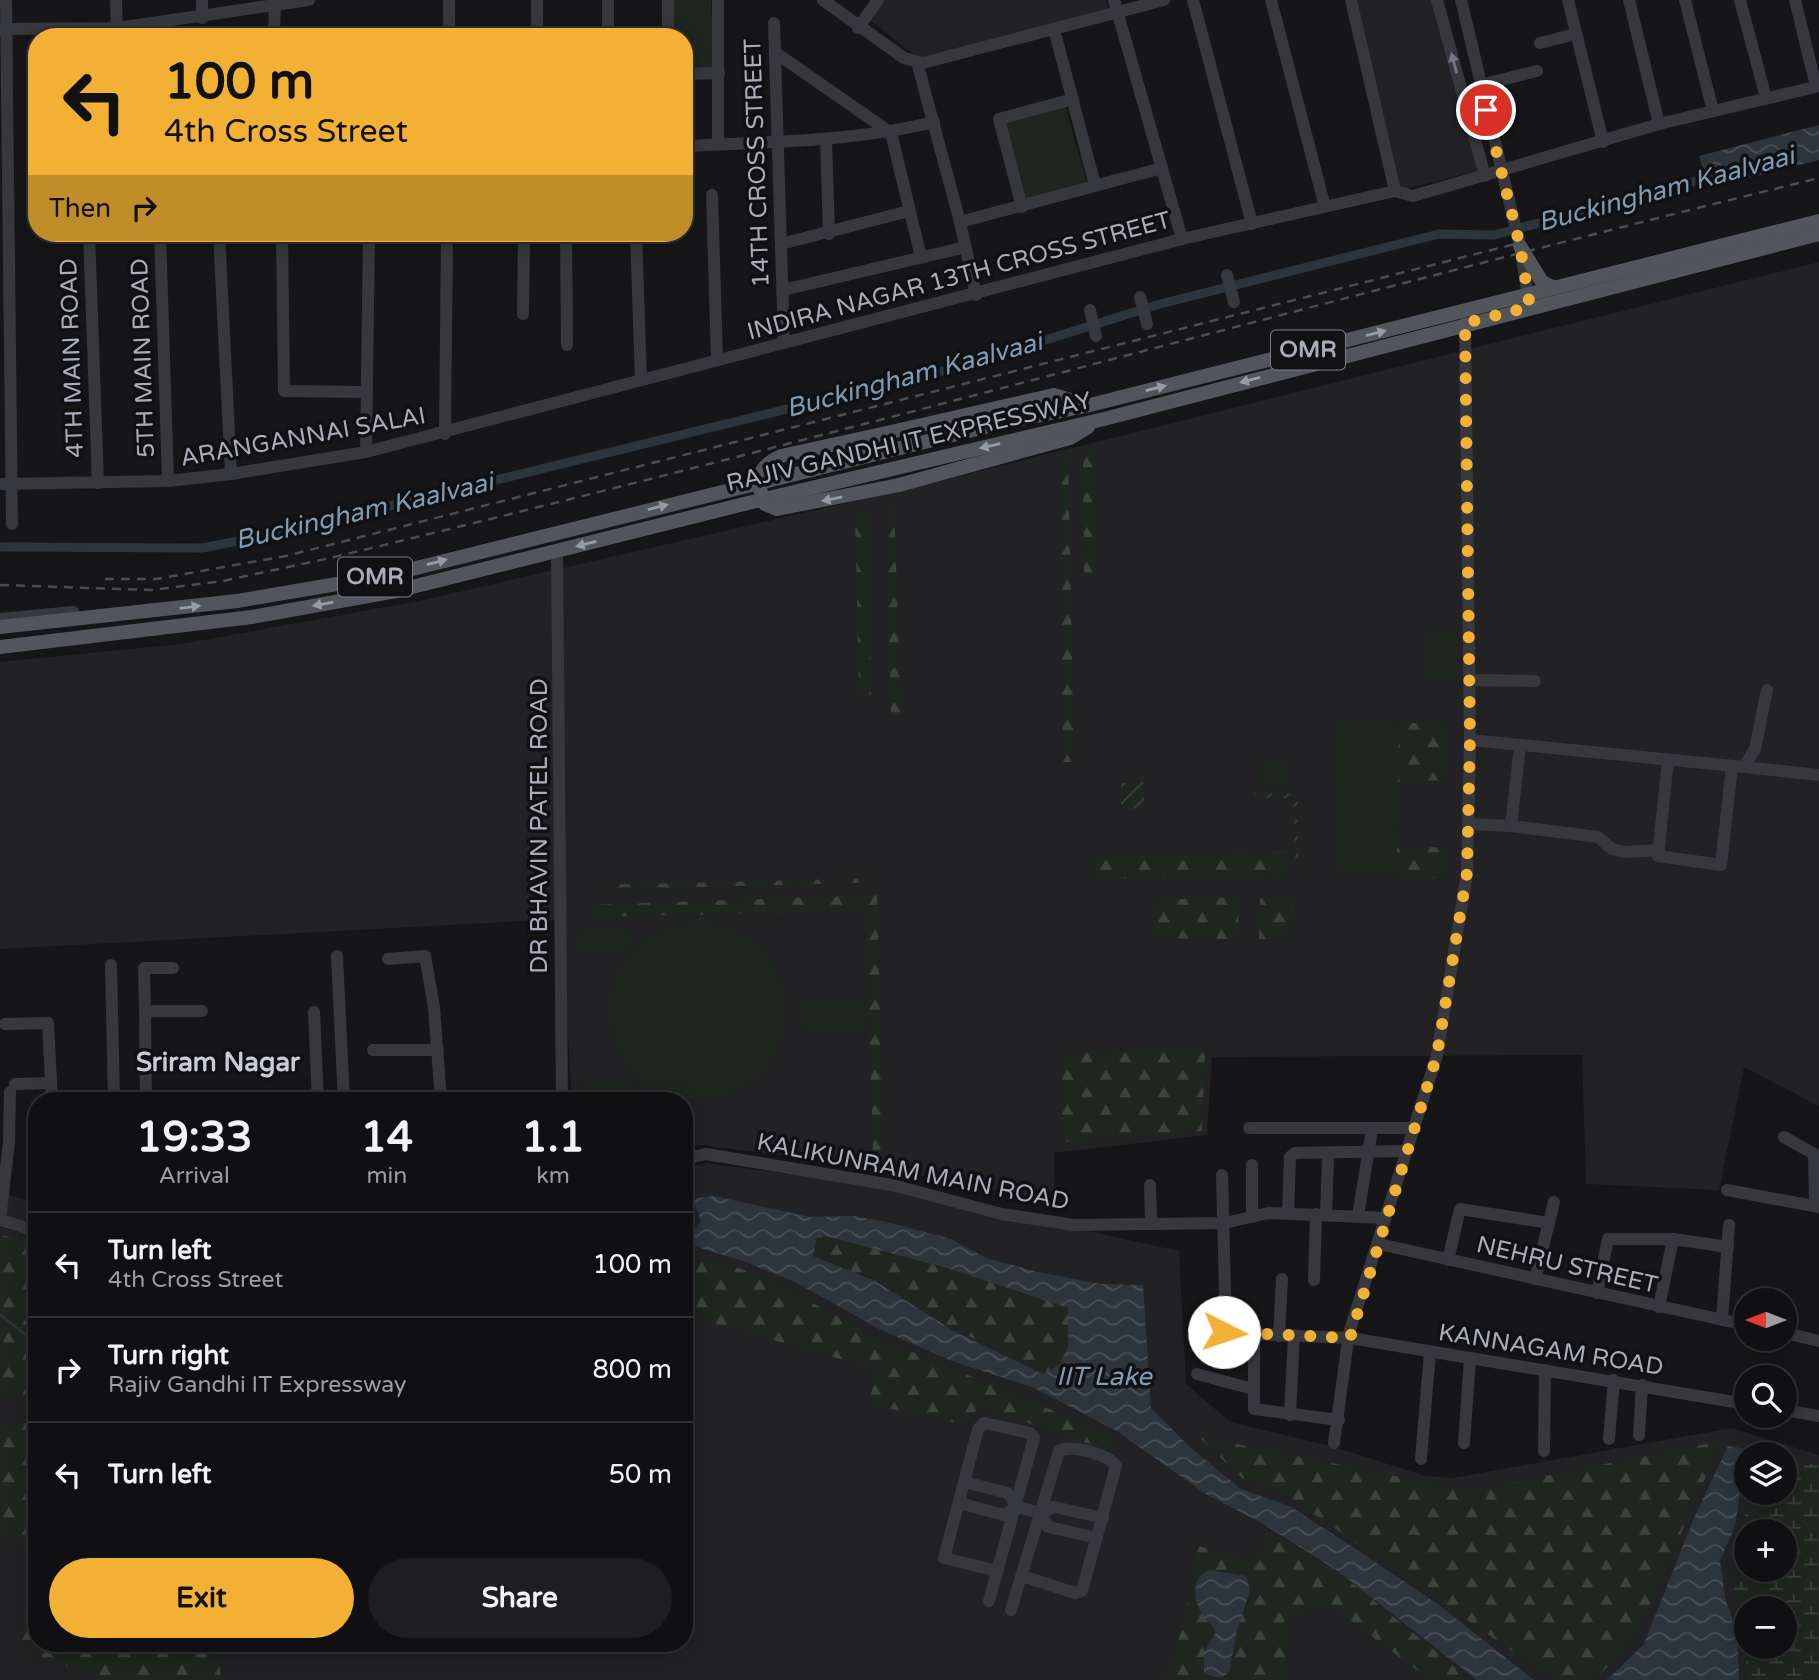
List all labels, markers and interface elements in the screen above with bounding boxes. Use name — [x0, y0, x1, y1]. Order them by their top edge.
street label: 14TH CROSS STREET — [738, 38, 776, 288]
one-way arrow — [1448, 51, 1459, 73]
text: 100 m — [164, 53, 314, 112]
icon: left — [49, 56, 140, 147]
pin — [1456, 80, 1516, 140]
icon: arrive — [1467, 91, 1505, 129]
text: 4th Cross Street — [164, 113, 408, 151]
water label: Buckingham Kaalvaai — [1535, 139, 1801, 238]
icon: right — [125, 189, 163, 227]
text: Then — [49, 193, 111, 224]
street label: INDIRA NAGAR 13TH CROSS STREET — [744, 205, 1174, 347]
street label: 4TH MAIN ROAD — [54, 258, 90, 458]
street label: 5TH MAIN ROAD — [125, 258, 161, 458]
water label: Buckingham Kaalvaai — [783, 325, 1049, 424]
one-way arrow — [1366, 327, 1388, 338]
road number: OMR — [1271, 330, 1345, 370]
one-way arrow — [1239, 375, 1261, 386]
one-way arrow — [1145, 382, 1167, 393]
street label: RAJIV GANDHI IT EXPRESSWAY — [724, 386, 1094, 498]
street label: ARANGANNAI SALAI — [178, 401, 428, 473]
one-way arrow — [979, 440, 1001, 451]
water label: Buckingham Kaalvaai — [232, 465, 499, 556]
one-way arrow — [821, 493, 843, 504]
one-way arrow — [647, 501, 669, 512]
one-way arrow — [575, 539, 597, 550]
one-way arrow — [427, 556, 449, 567]
road number: OMR — [338, 558, 412, 596]
one-way arrow — [312, 599, 334, 610]
one-way arrow — [179, 601, 201, 612]
street label: DR BHAVIN PATEL ROAD — [525, 678, 554, 974]
district label: Sriram Nagar — [136, 1047, 301, 1078]
text: 19:33 — [136, 1112, 252, 1163]
text: 14 — [360, 1112, 413, 1163]
text: 1.1 — [521, 1112, 585, 1163]
street label: KALIKUNRAM MAIN ROAD — [754, 1127, 1072, 1217]
text: Arrival — [159, 1162, 230, 1190]
text: min — [366, 1162, 407, 1190]
text: km — [536, 1162, 570, 1190]
street label: NEHRU STREET — [1474, 1230, 1661, 1300]
text: Turn left — [108, 1235, 211, 1266]
icon: left — [49, 1246, 87, 1284]
text: 100 m — [592, 1249, 672, 1280]
text: 4th Cross Street — [108, 1266, 283, 1294]
north arrow — [1734, 1288, 1797, 1351]
map controls — [1734, 1288, 1797, 1659]
position arrow — [1187, 1295, 1261, 1369]
street label: KANNAGAM ROAD — [1436, 1318, 1666, 1382]
text: Turn right — [108, 1340, 229, 1371]
icon: right — [49, 1351, 87, 1389]
text: 800 m — [592, 1354, 672, 1385]
water label: IIT Lake — [1056, 1361, 1153, 1392]
button: search — [1734, 1365, 1797, 1428]
text: Rajiv Gandhi IT Expressway — [108, 1371, 406, 1399]
button: layers — [1734, 1442, 1797, 1505]
icon: left — [49, 1456, 87, 1494]
text: Turn left — [108, 1459, 211, 1490]
text: 50 m — [609, 1459, 672, 1490]
button: + — [1734, 1519, 1797, 1582]
button: Exit — [49, 1558, 354, 1638]
button: Share — [368, 1558, 672, 1638]
button: − — [1734, 1596, 1797, 1659]

